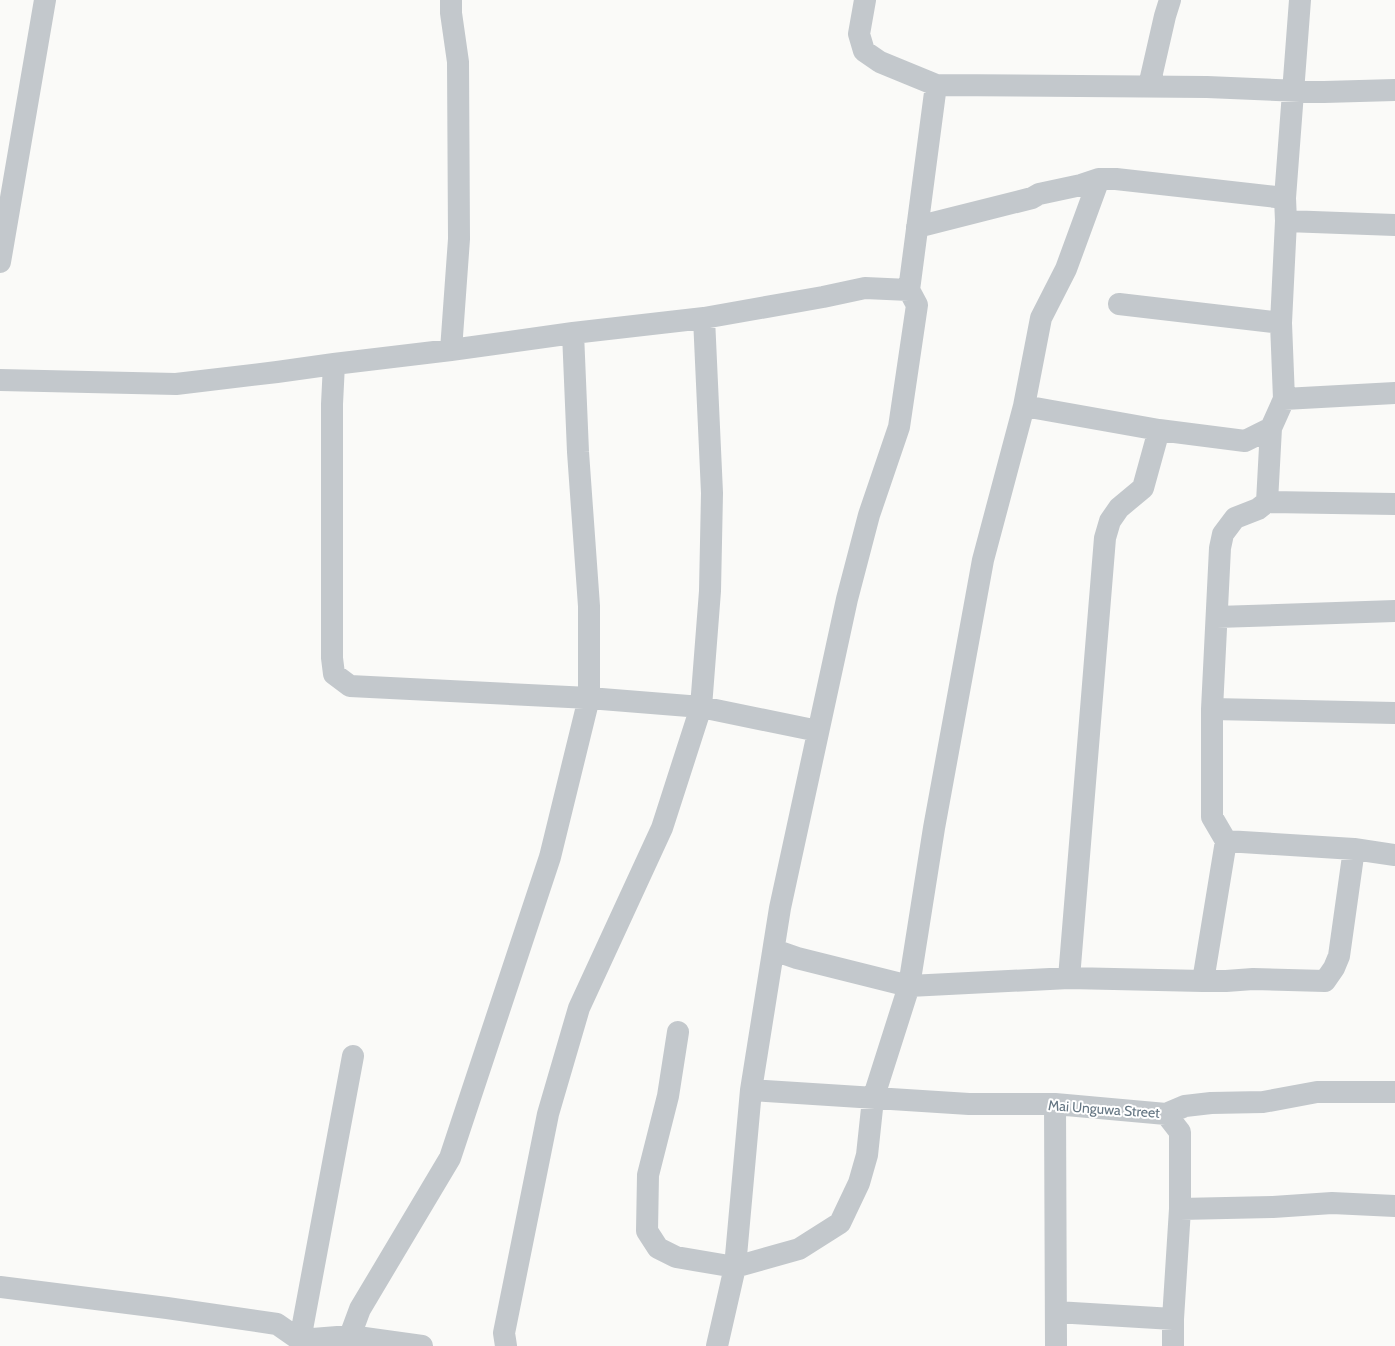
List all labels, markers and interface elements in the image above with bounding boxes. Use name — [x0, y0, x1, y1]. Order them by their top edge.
street label: Mai Unguwa Street — [1047, 1096, 1161, 1122]

